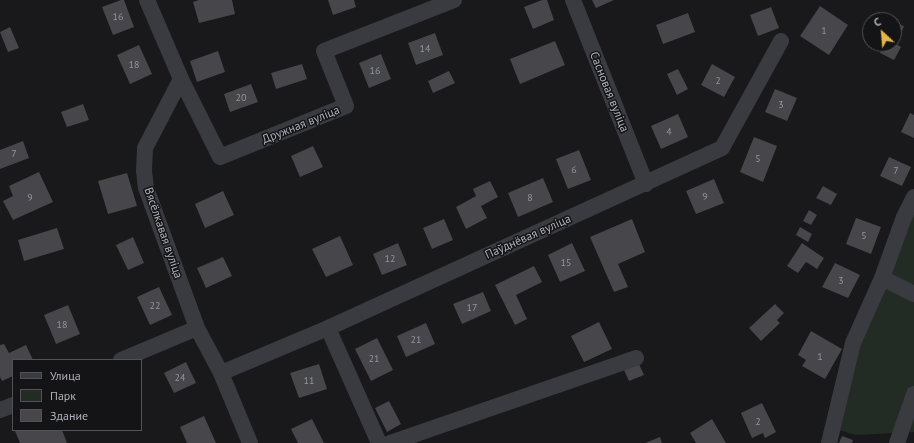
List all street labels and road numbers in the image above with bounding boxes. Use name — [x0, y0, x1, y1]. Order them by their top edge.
street label: Сасновая вуліца — [586, 50, 632, 134]
street label: Дружная вуліца — [260, 103, 342, 147]
street label: Вясёлкавая вуліца — [141, 186, 185, 280]
street label: Паўднёвая вуліца — [483, 212, 573, 262]

